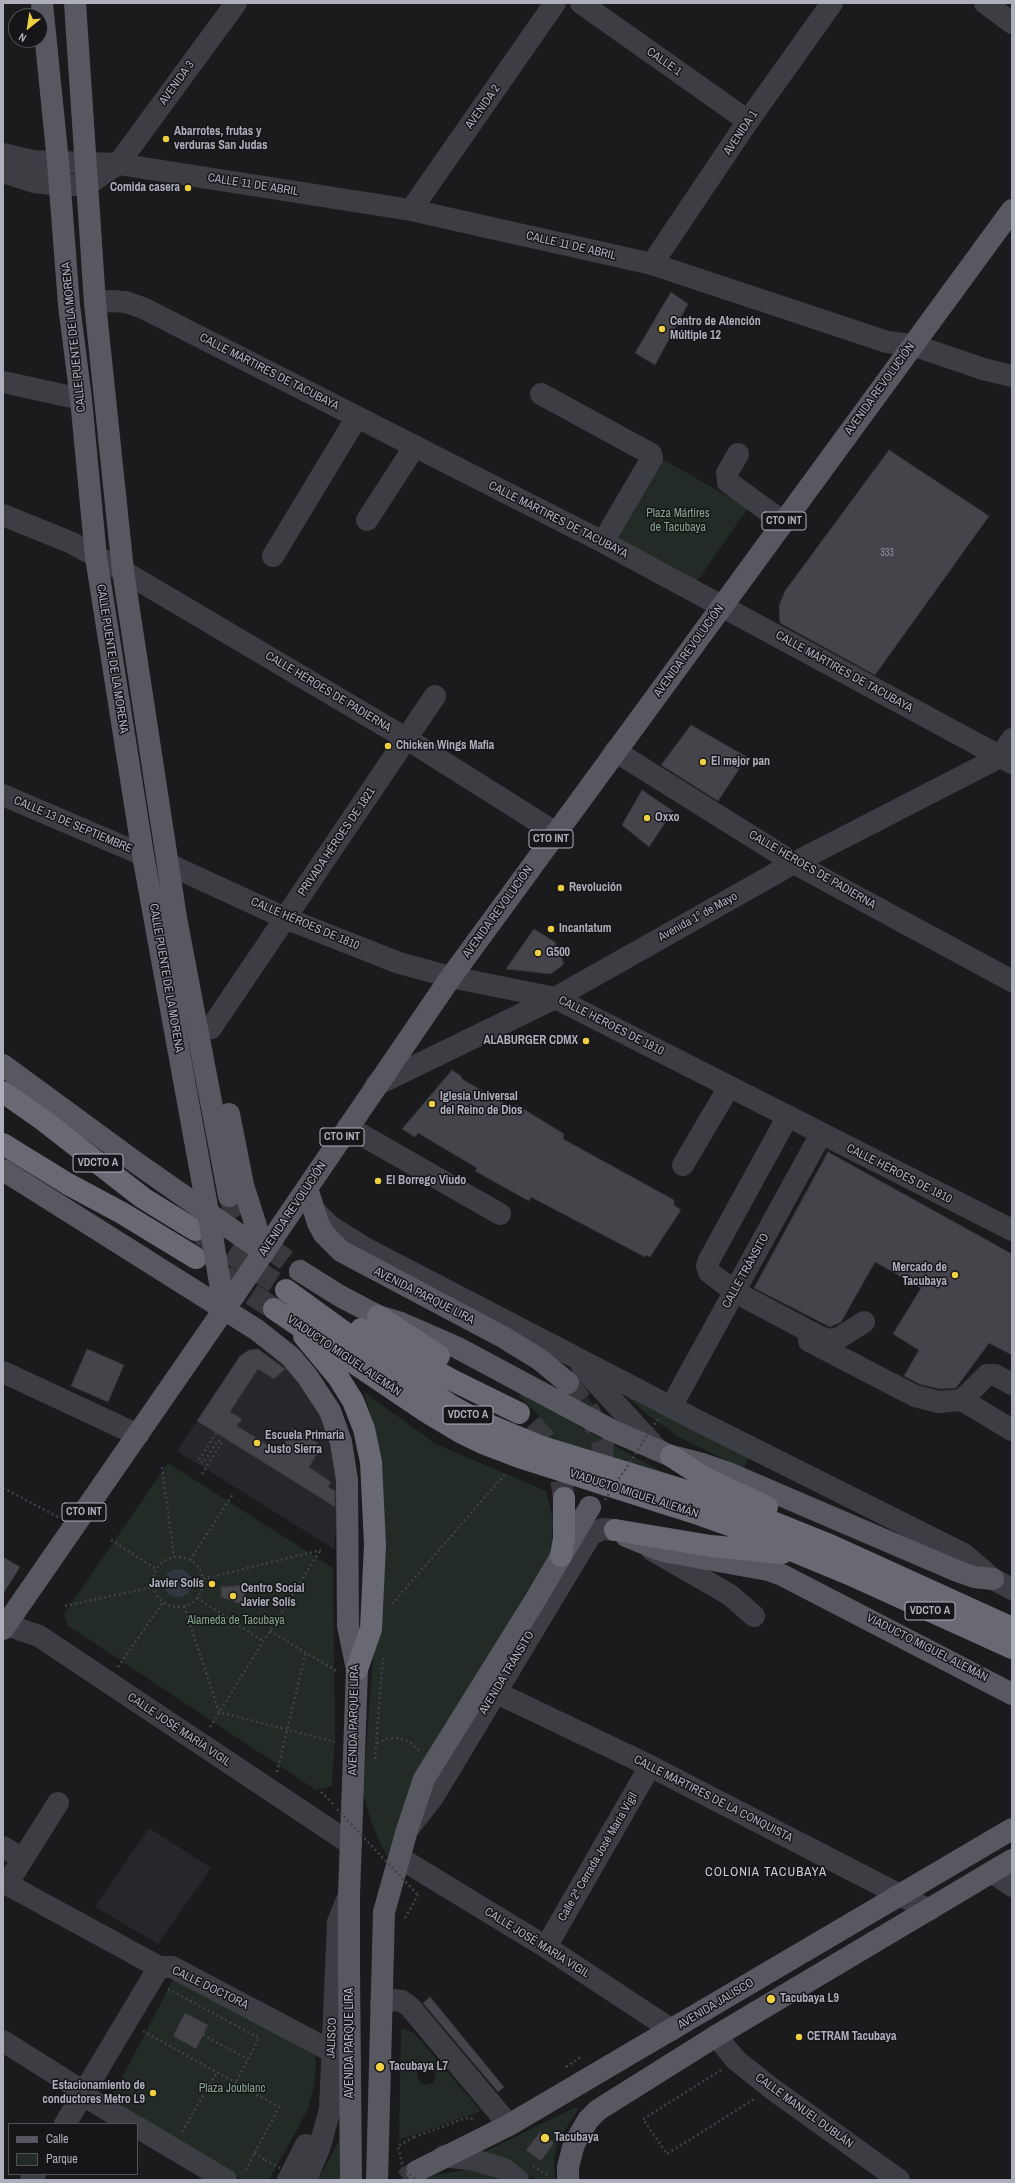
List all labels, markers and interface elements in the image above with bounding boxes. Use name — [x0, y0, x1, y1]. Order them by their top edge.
north arrow — [8, 8, 48, 48]
text: N — [16, 30, 29, 45]
street label: CALLE 1 — [644, 45, 684, 79]
street label: AVENIDA 3 — [156, 58, 198, 108]
street label: AVENIDA 2 — [463, 82, 503, 132]
street label: AVENIDA 1 — [721, 108, 761, 158]
place label: Abarrotes, frutas y verduras San Judas — [174, 125, 268, 153]
marker: Abarrotes, frutas y verduras San Judas — [161, 134, 171, 144]
street label: CALLE 11 DE ABRIL — [207, 171, 299, 199]
place label: Comida casera — [110, 181, 180, 195]
marker: Comida casera — [183, 183, 193, 193]
street label: CALLE 11 DE ABRIL — [525, 229, 617, 263]
street label: CALLE PUENTE DE LA MORENA — [59, 261, 89, 413]
place label: Centro de Atención Múltiple 12 — [670, 315, 761, 343]
marker: Centro de Atención Múltiple 12 — [657, 324, 667, 334]
street label: CALLE MÁRTIRES DE TACUBAYA — [197, 330, 341, 414]
street label: AVENIDA REVOLUCIÓN — [842, 340, 918, 438]
street label: CALLE MÁRTIRES DE TACUBAYA — [486, 478, 630, 562]
park label: Plaza Mártires de Tacubaya — [646, 507, 710, 535]
road number: CTO INT — [762, 512, 806, 530]
house number: 333 — [880, 547, 894, 559]
street label: CALLE PUENTE DE LA MORENA — [93, 583, 131, 735]
street label: AVENIDA REVOLUCIÓN — [651, 602, 727, 700]
street label: CALLE MÁRTIRES DE TACUBAYA — [773, 628, 915, 716]
street label: CALLE HÉROES DE PADIERNA — [262, 649, 394, 735]
place label: Chicken Wings Mafia — [396, 739, 494, 753]
marker: Chicken Wings Mafia — [383, 741, 393, 751]
place label: El mejor pan — [711, 755, 770, 769]
marker: El mejor pan — [698, 757, 708, 767]
street label: PRIVADA HÉROES DE 1821 — [295, 785, 379, 899]
street label: CALLE 13 DE SEPTIEMBRE — [12, 793, 134, 857]
place label: Oxxo — [655, 811, 680, 825]
marker: Oxxo — [642, 813, 652, 823]
street label: CALLE HÉROES DE PADIERNA — [746, 828, 878, 912]
road number: CTO INT — [529, 830, 573, 848]
street label: AVENIDA REVOLUCIÓN — [460, 863, 536, 961]
place label: Revolución — [569, 881, 622, 895]
marker: Revolución — [556, 883, 566, 893]
street label: Avenida 1º de Mayo — [656, 889, 740, 945]
street label: CALLE HÉROES DE 1810 — [249, 895, 361, 953]
street label: CALLE PUENTE DE LA MORENA — [146, 902, 186, 1054]
place label: Incantatum — [559, 922, 611, 936]
marker: Incantatum — [546, 924, 556, 934]
place label: G500 — [546, 946, 570, 960]
marker: G500 — [533, 948, 543, 958]
street label: CALLE HÉROES DE 1810 — [556, 993, 666, 1059]
place label: ALABURGER CDMX — [483, 1034, 578, 1048]
marker: ALABURGER CDMX — [581, 1036, 591, 1046]
place label: Iglesia Universal del Reino de Dios — [440, 1090, 523, 1118]
marker: Iglesia Universal del Reino de Dios — [427, 1099, 437, 1109]
road number: CTO INT — [320, 1128, 364, 1146]
street label: CALLE HÉROES DE 1810 — [844, 1141, 954, 1207]
road number: VDCTO A — [73, 1154, 123, 1172]
street label: AVENIDA REVOLUCIÓN — [256, 1159, 330, 1259]
place label: El Borrego Viudo — [386, 1174, 466, 1188]
marker: El Borrego Viudo — [373, 1176, 383, 1186]
street label: CALLE TRÁNSITO — [719, 1231, 773, 1311]
place label: Mercado de Tacubaya — [892, 1261, 947, 1289]
street label: AVENIDA PARQUE LIRA — [371, 1264, 477, 1328]
marker: Mercado de Tacubaya — [950, 1270, 960, 1280]
street label: VIADUCTO MIGUEL ALEMÁN — [284, 1312, 404, 1400]
road number: VDCTO A — [443, 1406, 493, 1424]
place label: Escuela Primaria Justo Sierra — [265, 1429, 344, 1457]
marker: Escuela Primaria Justo Sierra — [252, 1438, 262, 1448]
street label: VIADUCTO MIGUEL ALEMÁN — [568, 1466, 700, 1522]
road number: CTO INT — [62, 1503, 106, 1521]
place label: Javier Solís — [149, 1577, 204, 1591]
marker: Javier Solís — [207, 1579, 217, 1589]
place label: Centro Social Javier Solís — [241, 1582, 304, 1610]
marker: Centro Social Javier Solís — [228, 1591, 238, 1601]
road number: VDCTO A — [905, 1602, 955, 1620]
street label: VIADUCTO MIGUEL ALEMÁN — [864, 1611, 990, 1685]
park label: Alameda de Tacubaya — [187, 1614, 285, 1628]
street label: AVENIDA TRÁNSITO — [476, 1629, 538, 1717]
street label: AVENIDA PARQUE LIRA — [346, 1665, 362, 1775]
street label: CALLE JOSÉ MARÍA VIGIL — [125, 1690, 233, 1770]
street label: CALLE MÁRTIRES DE LA CONQUISTA — [631, 1753, 795, 1845]
street label: Calle 2ª Cerrada José María Vigil — [555, 1790, 641, 1924]
district label: COLONIA TACUBAYA — [705, 1865, 827, 1881]
street label: CALLE JOSÉ MARÍA VIGIL — [482, 1905, 592, 1981]
street label: CALLE DOCTORA — [170, 1963, 250, 2013]
street label: AVENIDA JALISCO — [675, 1976, 757, 2032]
street label: AVENIDA PARQUE LIRA — [343, 1988, 357, 2098]
place label: Tacubaya L9 — [780, 1992, 839, 2006]
marker: Tacubaya L9 — [765, 1993, 777, 2005]
street label: JALISCO — [324, 2017, 340, 2059]
place label: CETRAM Tacubaya — [807, 2030, 896, 2044]
marker: CETRAM Tacubaya — [794, 2032, 804, 2042]
place label: Tacubaya L7 — [389, 2060, 448, 2074]
marker: Tacubaya L7 — [374, 2061, 386, 2073]
street label: CALLE MANUEL DUBLÁN — [752, 2071, 856, 2151]
place label: Estacionamiento de conductores Metro L9 — [42, 2079, 145, 2107]
park label: Plaza Joublanc — [199, 2082, 265, 2096]
marker: Estacionamiento de conductores Metro L9 — [148, 2088, 158, 2098]
legend — [8, 2123, 138, 2175]
text: Calle — [46, 2131, 68, 2147]
place label: Tacubaya — [554, 2131, 599, 2145]
marker: Tacubaya — [539, 2132, 551, 2144]
text: Parque — [46, 2151, 78, 2167]

